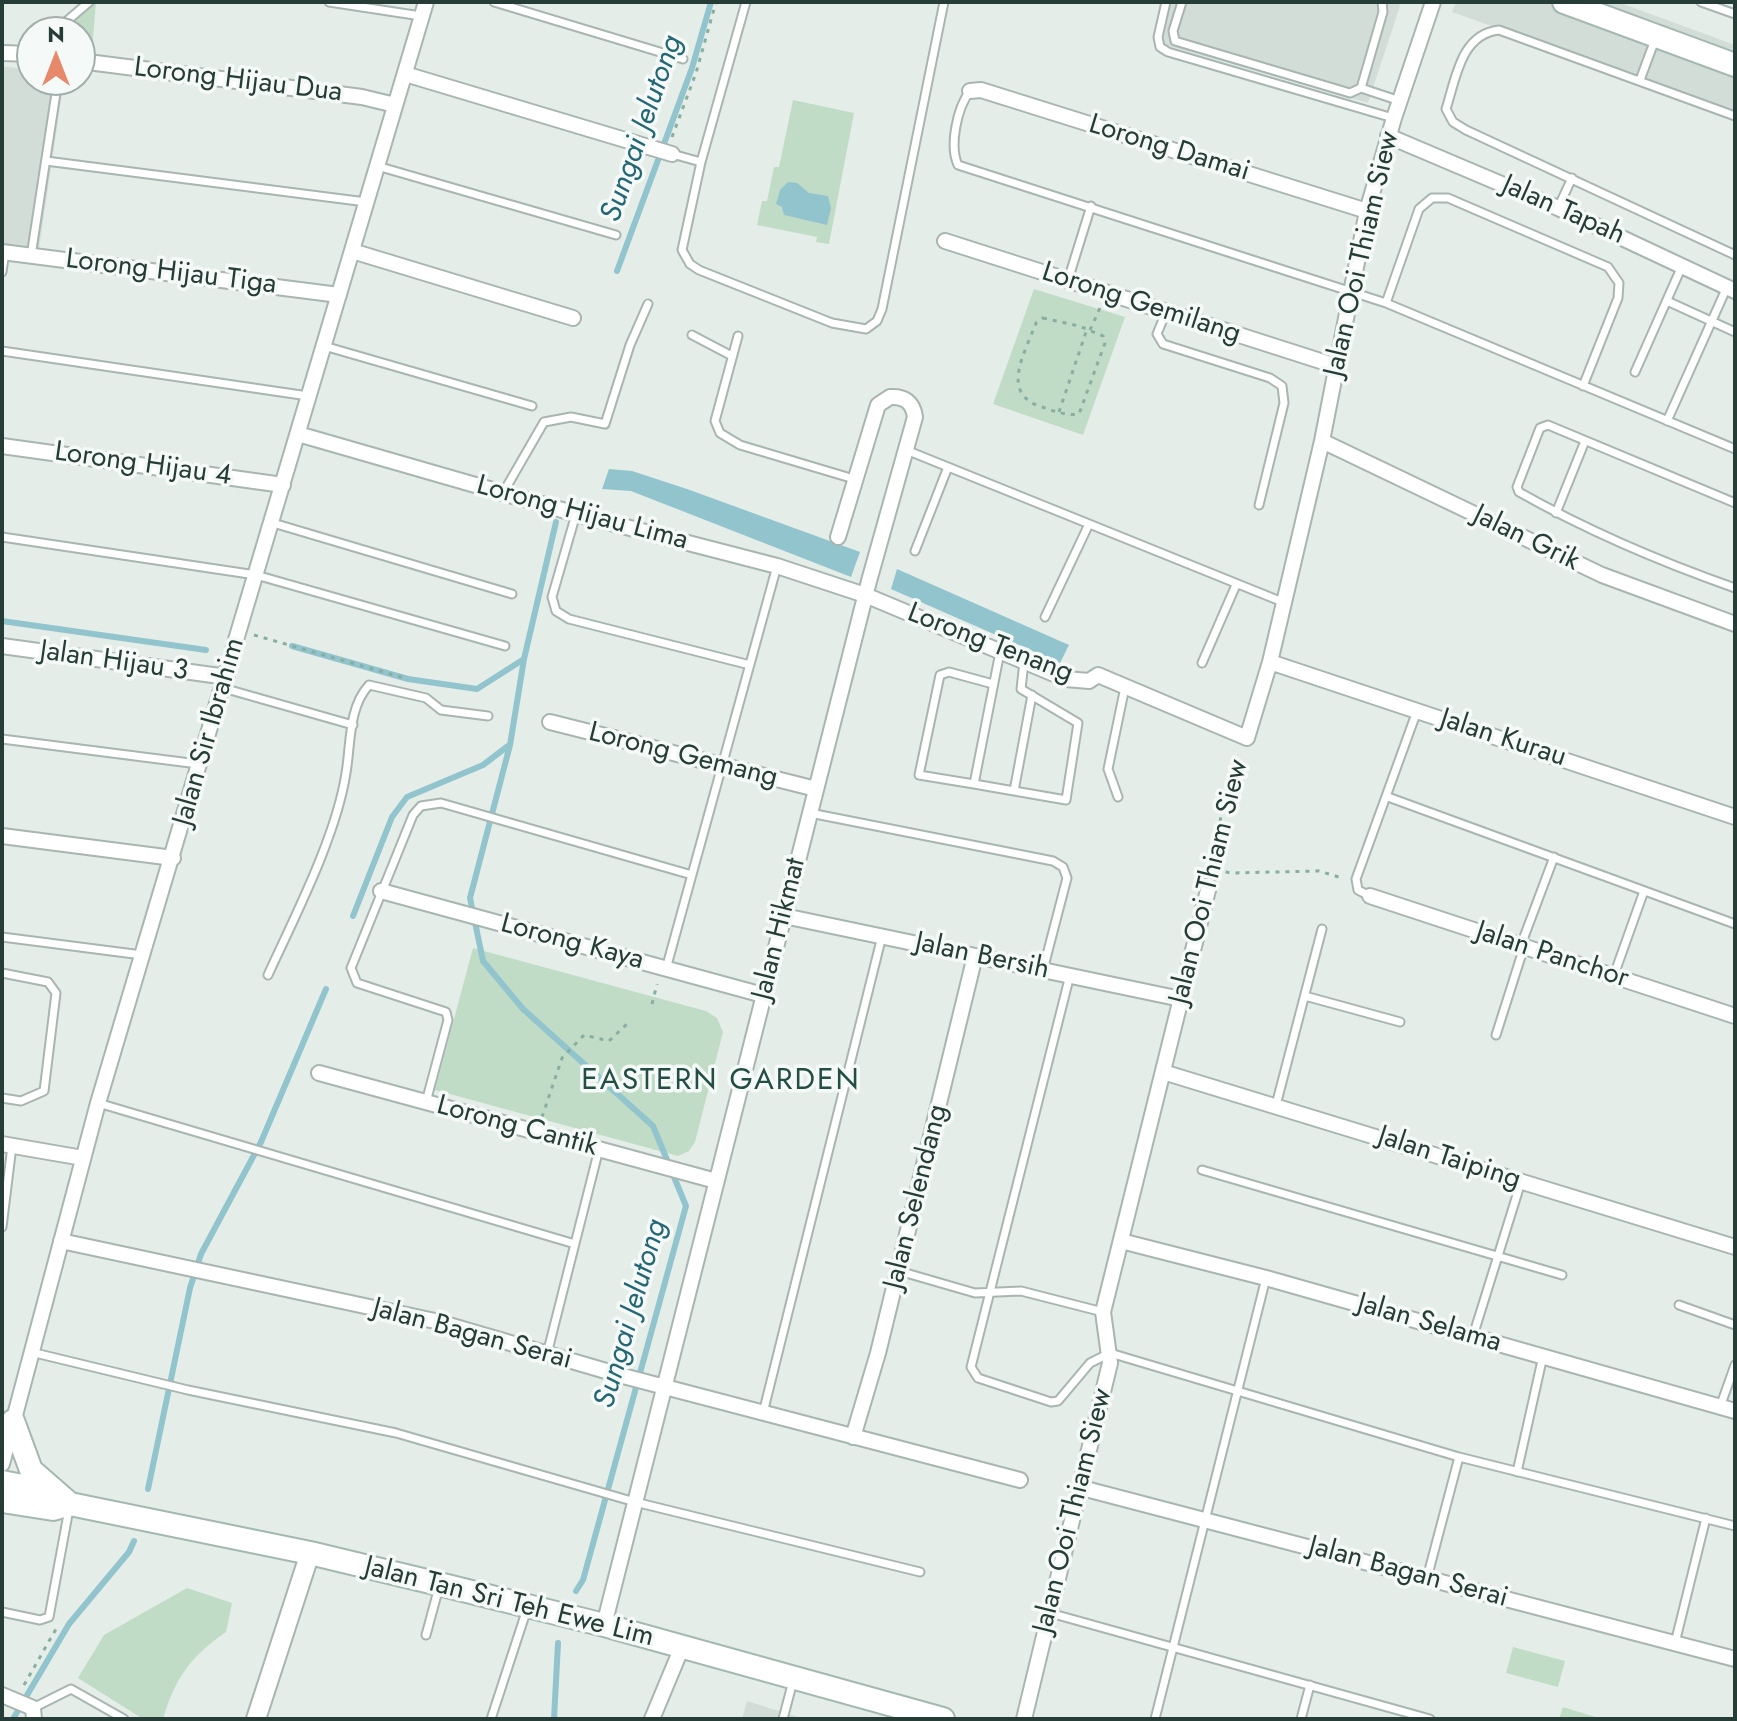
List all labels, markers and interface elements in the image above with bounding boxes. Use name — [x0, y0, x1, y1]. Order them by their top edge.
north arrow — [16, 16, 96, 96]
text: N — [47, 18, 65, 50]
water label: Sungai Jelutong — [594, 31, 692, 227]
street label: Lorong Hijau Dua — [132, 52, 344, 110]
street label: Lorong Damai — [1084, 109, 1254, 189]
street label: Jalan Ooi Thiam Siew — [1318, 128, 1408, 380]
street label: Jalan Tapah — [1496, 169, 1630, 253]
street label: Lorong Hijau Tiga — [64, 243, 278, 303]
street label: Lorong Gemilang — [1037, 256, 1245, 352]
street label: Lorong Hijau 4 — [52, 436, 234, 494]
street label: Lorong Hijau Lima — [473, 470, 691, 558]
street label: Jalan Grik — [1467, 499, 1585, 579]
street label: Lorong Tenang — [902, 597, 1078, 691]
street label: Jalan Sir Ibrahim — [167, 634, 253, 830]
street label: Jalan Hijau 3 — [38, 635, 190, 689]
street label: Jalan Kurau — [1436, 703, 1570, 775]
street label: Lorong Gemang — [585, 716, 781, 796]
street label: Jalan Ooi Thiam Siew — [1163, 756, 1257, 1008]
street label: Jalan Hikmat — [746, 855, 814, 1003]
street label: Lorong Kaya — [497, 908, 647, 978]
street label: Jalan Panchor — [1471, 915, 1633, 997]
street label: Jalan Bersih — [912, 926, 1052, 988]
district label: EASTERN GARDEN — [581, 1064, 861, 1100]
street label: Lorong Cantik — [433, 1089, 601, 1165]
street label: Jalan Selendang — [878, 1101, 956, 1293]
street label: Jalan Taiping — [1373, 1120, 1525, 1198]
water label: Sungai Jelutong — [588, 1215, 676, 1413]
street label: Jalan Selama — [1353, 1287, 1505, 1361]
street label: Jalan Bagan Serai — [369, 1292, 575, 1378]
street label: Jalan Ooi Thiam Siew — [1027, 1385, 1121, 1637]
street label: Jalan Bagan Serai — [1305, 1530, 1511, 1616]
street label: Jalan Tan Sri Teh Ewe Lim — [361, 1551, 657, 1655]

